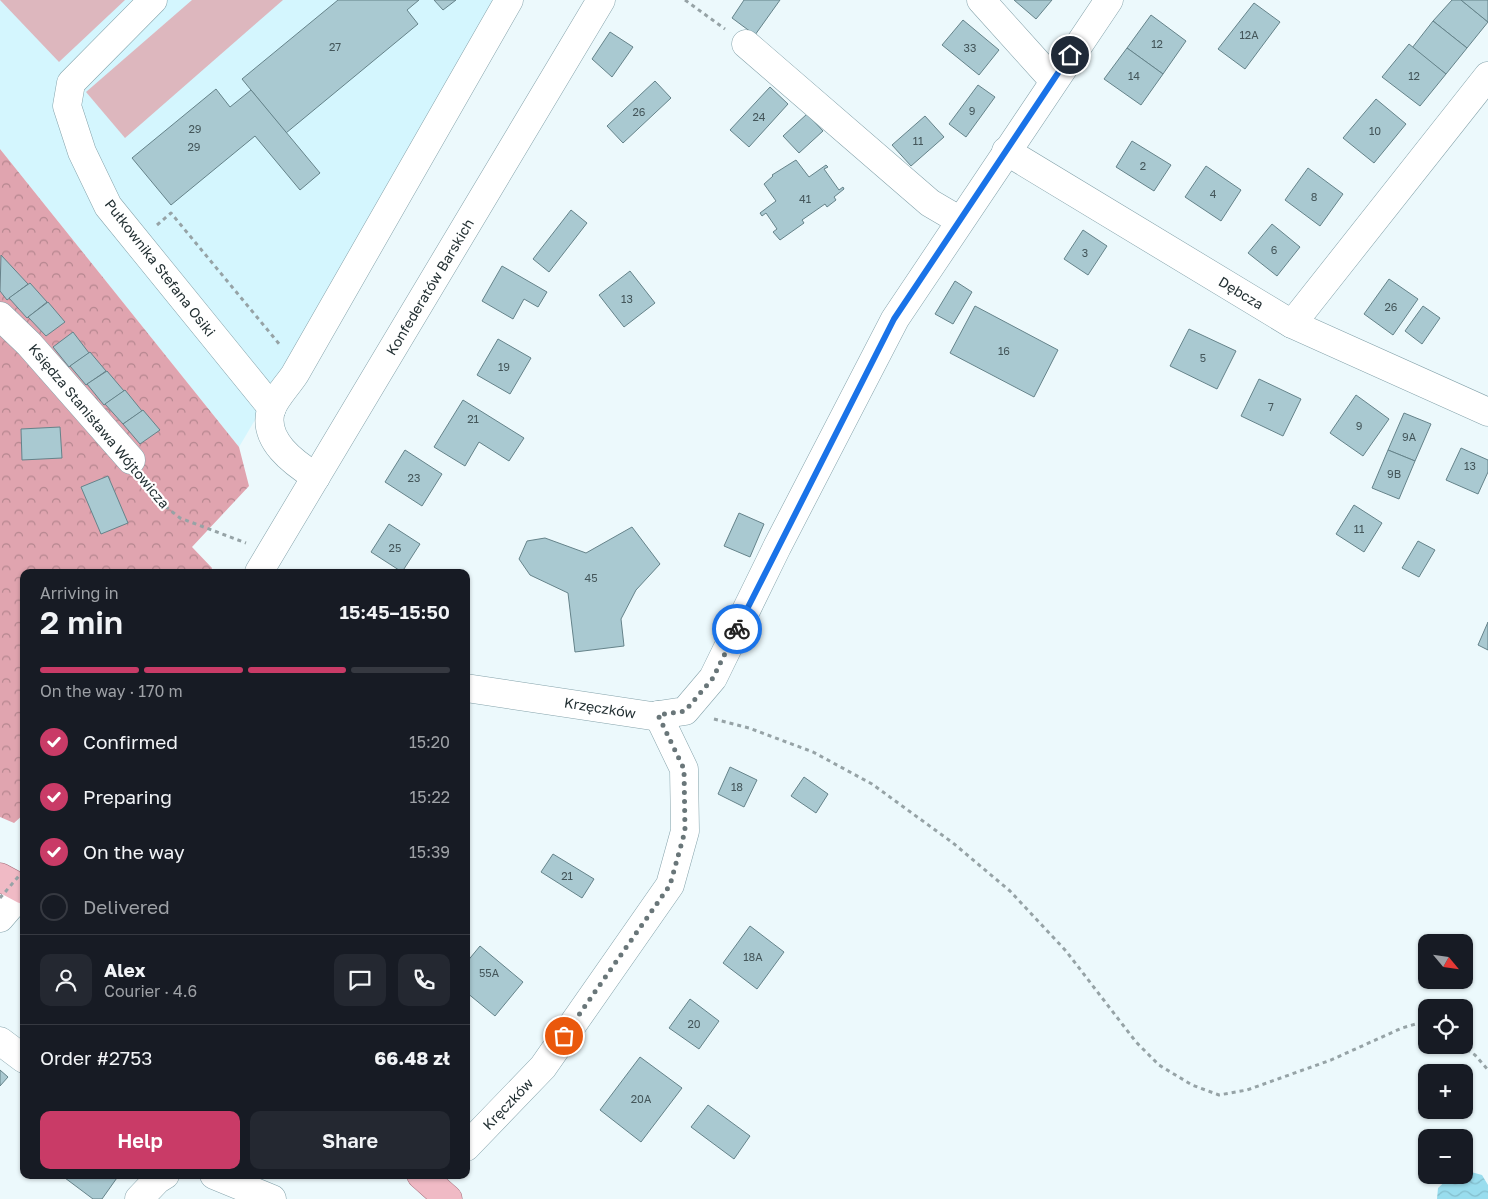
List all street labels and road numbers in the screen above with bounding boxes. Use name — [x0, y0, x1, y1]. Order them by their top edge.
street label: Pułkownika Stefana Osiki — [102, 196, 219, 340]
street label: Konfederatów Barskich — [382, 215, 477, 358]
street label: Dębcza — [1216, 273, 1267, 313]
street label: Księdza Stanisława Wójtowicza — [26, 340, 173, 511]
street label: Krzęczków — [563, 693, 637, 722]
street label: Kręczków — [479, 1074, 536, 1133]

